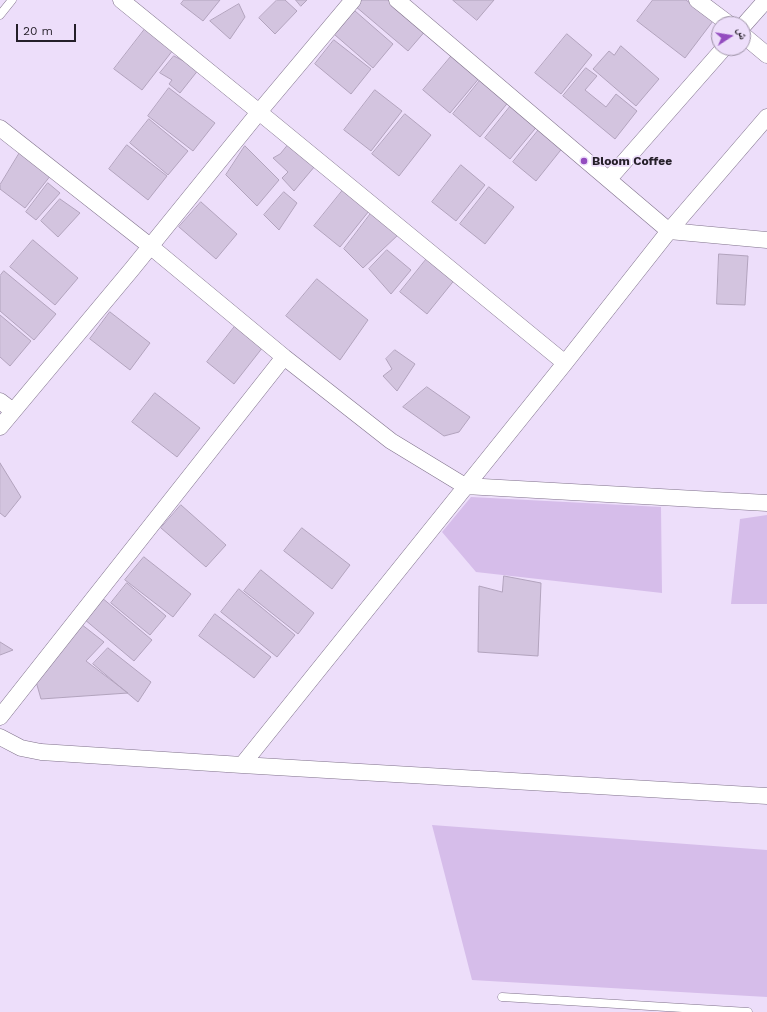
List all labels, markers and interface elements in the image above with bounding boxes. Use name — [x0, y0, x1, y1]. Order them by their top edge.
scale bar — [18, 16, 78, 42]
north arrow — [711, 16, 751, 56]
text: 20 m — [23, 24, 53, 38]
text: ش — [735, 27, 750, 41]
place label: Bloom Coffee — [592, 154, 672, 168]
marker: Bloom Coffee — [579, 156, 589, 166]

